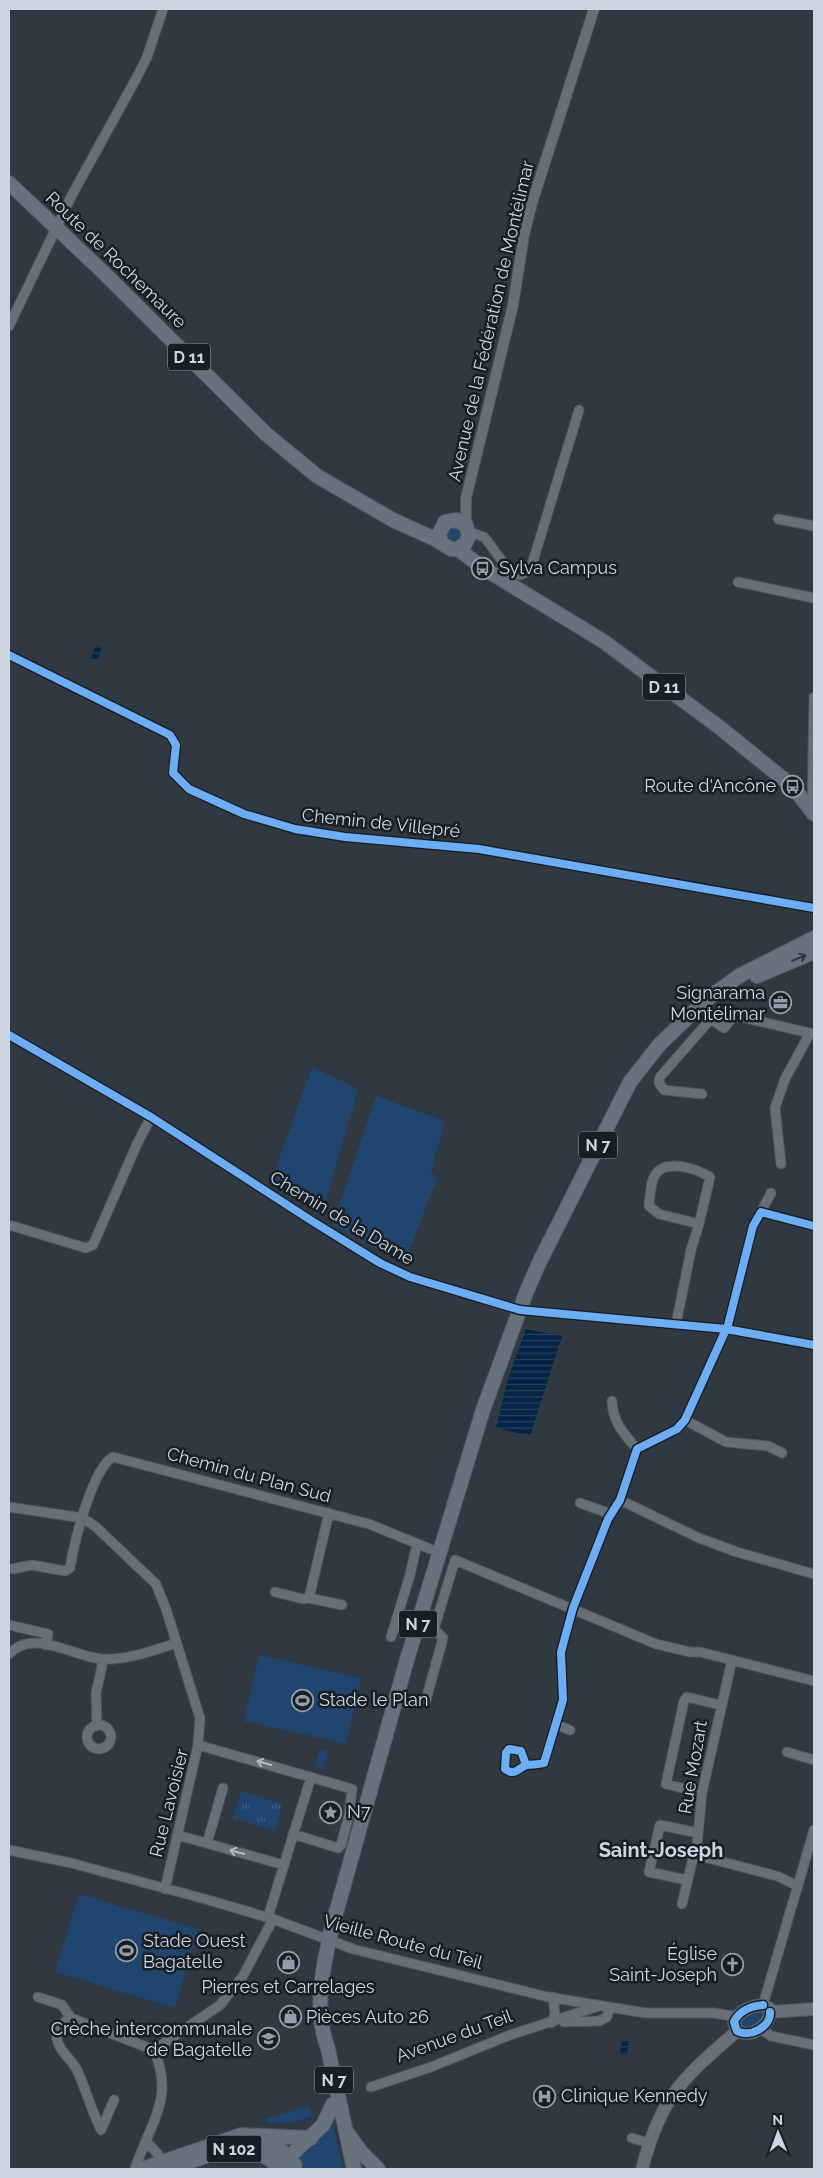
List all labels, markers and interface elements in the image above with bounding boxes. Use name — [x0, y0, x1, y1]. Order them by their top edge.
street label: Avenue de la Fédération de Montélimar — [443, 158, 538, 483]
street label: Route de Rochemaure — [42, 187, 191, 332]
road number: D 11 — [168, 344, 210, 371]
bus stop icon: Sylva Campus — [471, 556, 495, 580]
place label: Sylva Campus — [499, 557, 617, 578]
road number: D 11 — [643, 674, 685, 700]
bus stop icon: Route d'Ancône — [780, 774, 804, 798]
place label: Route d'Ancône — [644, 775, 776, 796]
street label: Chemin de Villepré — [301, 804, 462, 841]
one-way arrow — [791, 953, 806, 962]
place label: Signarama Montélimar — [670, 982, 766, 1024]
office icon: Signarama Montélimar — [769, 991, 793, 1015]
road number: N 7 — [579, 1132, 617, 1158]
street label: Chemin de la Dame — [266, 1166, 418, 1269]
street label: Chemin du Plan Sud — [165, 1442, 334, 1507]
road number: N 7 — [399, 1610, 437, 1638]
sports icon: Stade le Plan — [291, 1688, 315, 1712]
place label: Stade le Plan — [319, 1689, 428, 1710]
street label: Rue Mozart — [674, 1718, 711, 1815]
street label: Rue Lavoisier — [145, 1746, 192, 1859]
one-way arrow — [256, 1758, 272, 1768]
place icon: N7 — [319, 1800, 343, 1824]
place label: N7 — [347, 1801, 371, 1822]
district label: Saint-Joseph — [599, 1838, 723, 1862]
one-way arrow — [229, 1846, 245, 1856]
street label: Vieille Route du Teil — [321, 1910, 485, 1973]
place label: Stade Ouest Bagatelle — [143, 1930, 245, 1972]
sports icon: Stade Ouest Bagatelle — [115, 1939, 139, 1963]
place label: Église Saint-Joseph — [609, 1942, 717, 1985]
shop icon: Pierres et Carrelages — [276, 1950, 300, 1974]
church icon: Église Saint-Joseph — [721, 1952, 745, 1976]
place label: Pierres et Carrelages — [201, 1976, 375, 1997]
shop icon: Pièces Auto 26 — [278, 2005, 302, 2029]
street label: Avenue du Teil — [393, 2005, 515, 2066]
place label: Pièces Auto 26 — [306, 2006, 429, 2027]
place label: Crèche intercommunale de Bagatelle — [51, 2018, 252, 2060]
school or university icon: Crèche intercommunale de Bagatelle — [256, 2027, 280, 2051]
road number: N 7 — [315, 2066, 353, 2094]
hospital icon: Clinique Kennedy — [533, 2084, 557, 2108]
place label: Clinique Kennedy — [561, 2085, 708, 2106]
north arrow — [753, 2108, 803, 2158]
text: N — [772, 2112, 783, 2128]
road number: N 102 — [206, 2136, 262, 2162]

